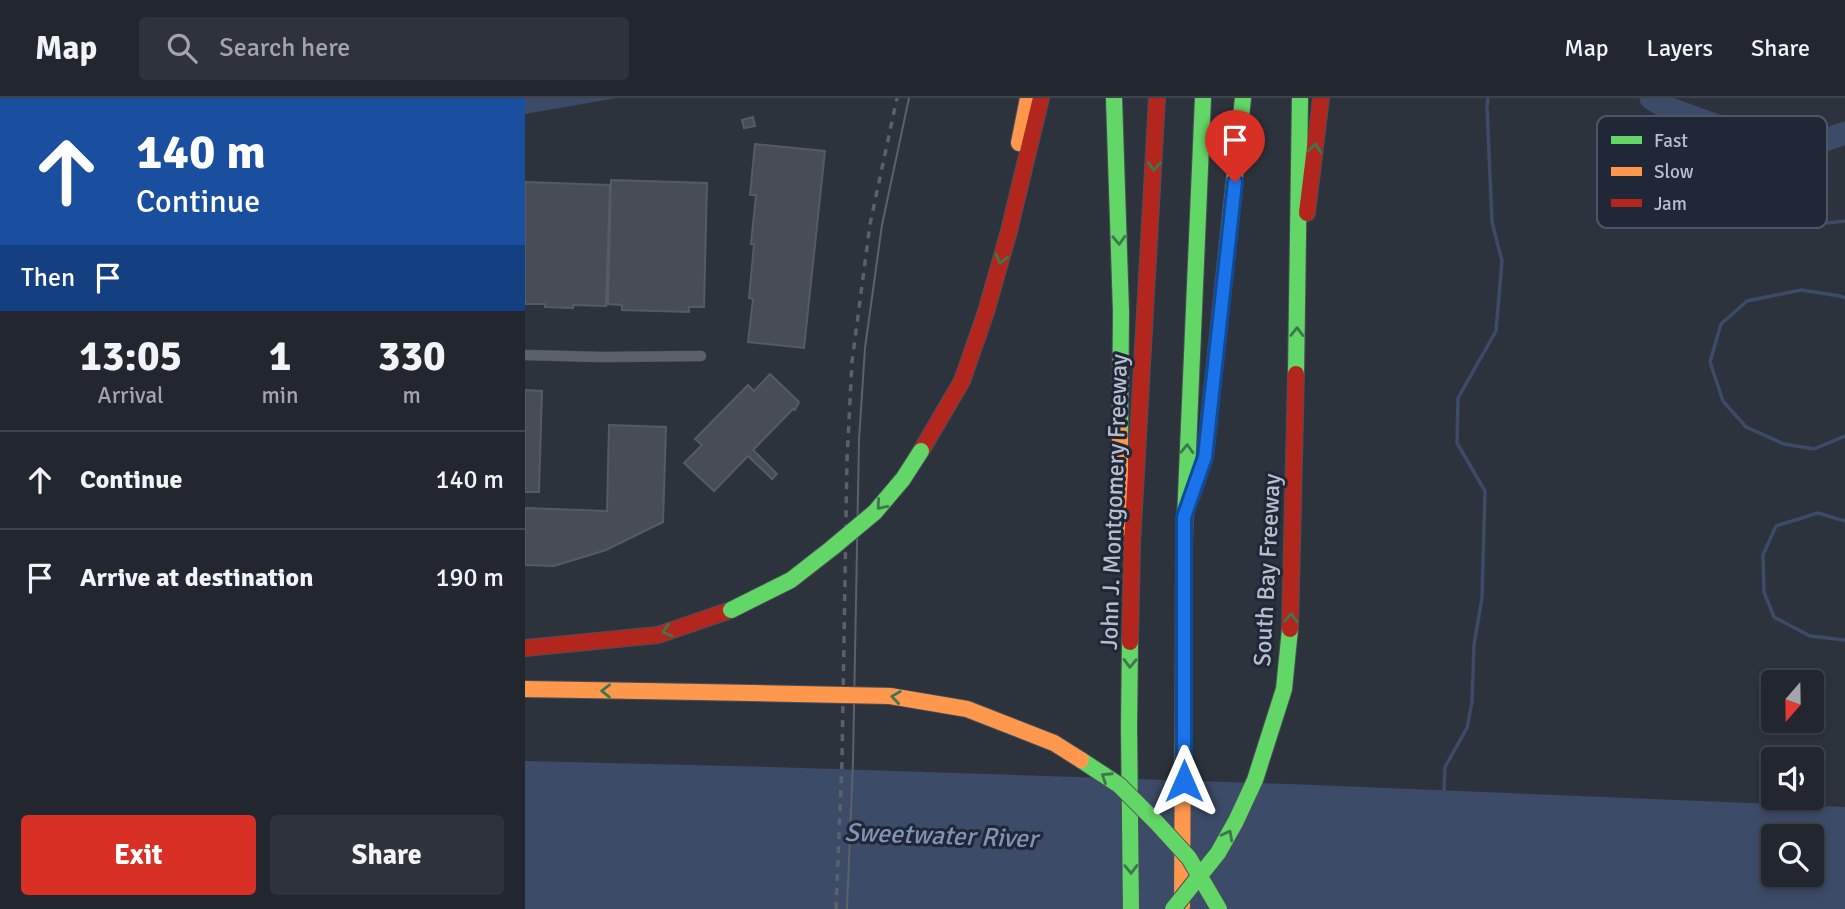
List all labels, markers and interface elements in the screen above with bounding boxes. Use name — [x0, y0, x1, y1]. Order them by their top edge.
search box — [139, 17, 629, 80]
text: Map — [35, 28, 97, 69]
icon: search — [163, 29, 201, 67]
text: Search here — [219, 32, 350, 64]
text: Map — [1564, 33, 1609, 63]
text: Layers — [1647, 33, 1713, 63]
text: Share — [1751, 33, 1810, 63]
pin — [1205, 110, 1265, 182]
legend — [1597, 116, 1827, 228]
icon: arrive — [1216, 121, 1254, 159]
text: 140 m — [136, 122, 266, 182]
icon: ahead — [21, 126, 112, 217]
text: Fast — [1654, 129, 1688, 153]
one-way arrow — [1308, 142, 1323, 154]
text: Slow — [1654, 160, 1694, 184]
one-way arrow — [1146, 161, 1161, 172]
text: Continue — [136, 182, 260, 221]
text: Jam — [1654, 192, 1687, 216]
one-way arrow — [1111, 235, 1127, 245]
one-way arrow — [994, 253, 1009, 265]
icon: arrive — [89, 259, 127, 297]
text: Then — [21, 262, 75, 294]
one-way arrow — [1289, 326, 1305, 336]
text: 13:05 — [79, 331, 182, 382]
text: 1 — [269, 331, 291, 382]
text: 330 — [378, 331, 446, 382]
street label: John J. Montgomery Freeway — [1094, 353, 1134, 651]
text: Arrival — [98, 381, 164, 410]
text: min — [261, 381, 299, 410]
text: m — [403, 381, 421, 410]
one-way arrow — [1180, 443, 1195, 454]
icon: ahead — [21, 461, 59, 499]
text: Continue — [80, 464, 182, 496]
text: 140 m — [435, 464, 504, 496]
street label: South Bay Freeway — [1247, 473, 1287, 667]
one-way arrow — [877, 497, 889, 510]
icon: arrive — [21, 559, 59, 597]
text: Arrive at destination — [80, 562, 313, 594]
text: 190 m — [435, 562, 504, 594]
one-way arrow — [1283, 612, 1298, 623]
one-way arrow — [661, 623, 673, 638]
one-way arrow — [1122, 658, 1138, 668]
north arrow — [1761, 670, 1823, 733]
map controls — [1761, 670, 1824, 887]
one-way arrow — [600, 683, 611, 698]
one-way arrow — [890, 690, 902, 705]
position arrow — [1147, 744, 1221, 818]
button: sound — [1761, 747, 1824, 810]
one-way arrow — [1101, 773, 1114, 785]
button: Exit — [21, 815, 256, 895]
button: Share — [270, 815, 504, 895]
water label: Sweetwater River — [844, 817, 1041, 855]
button: search — [1761, 824, 1824, 887]
one-way arrow — [1220, 830, 1234, 842]
one-way arrow — [1123, 864, 1139, 875]

